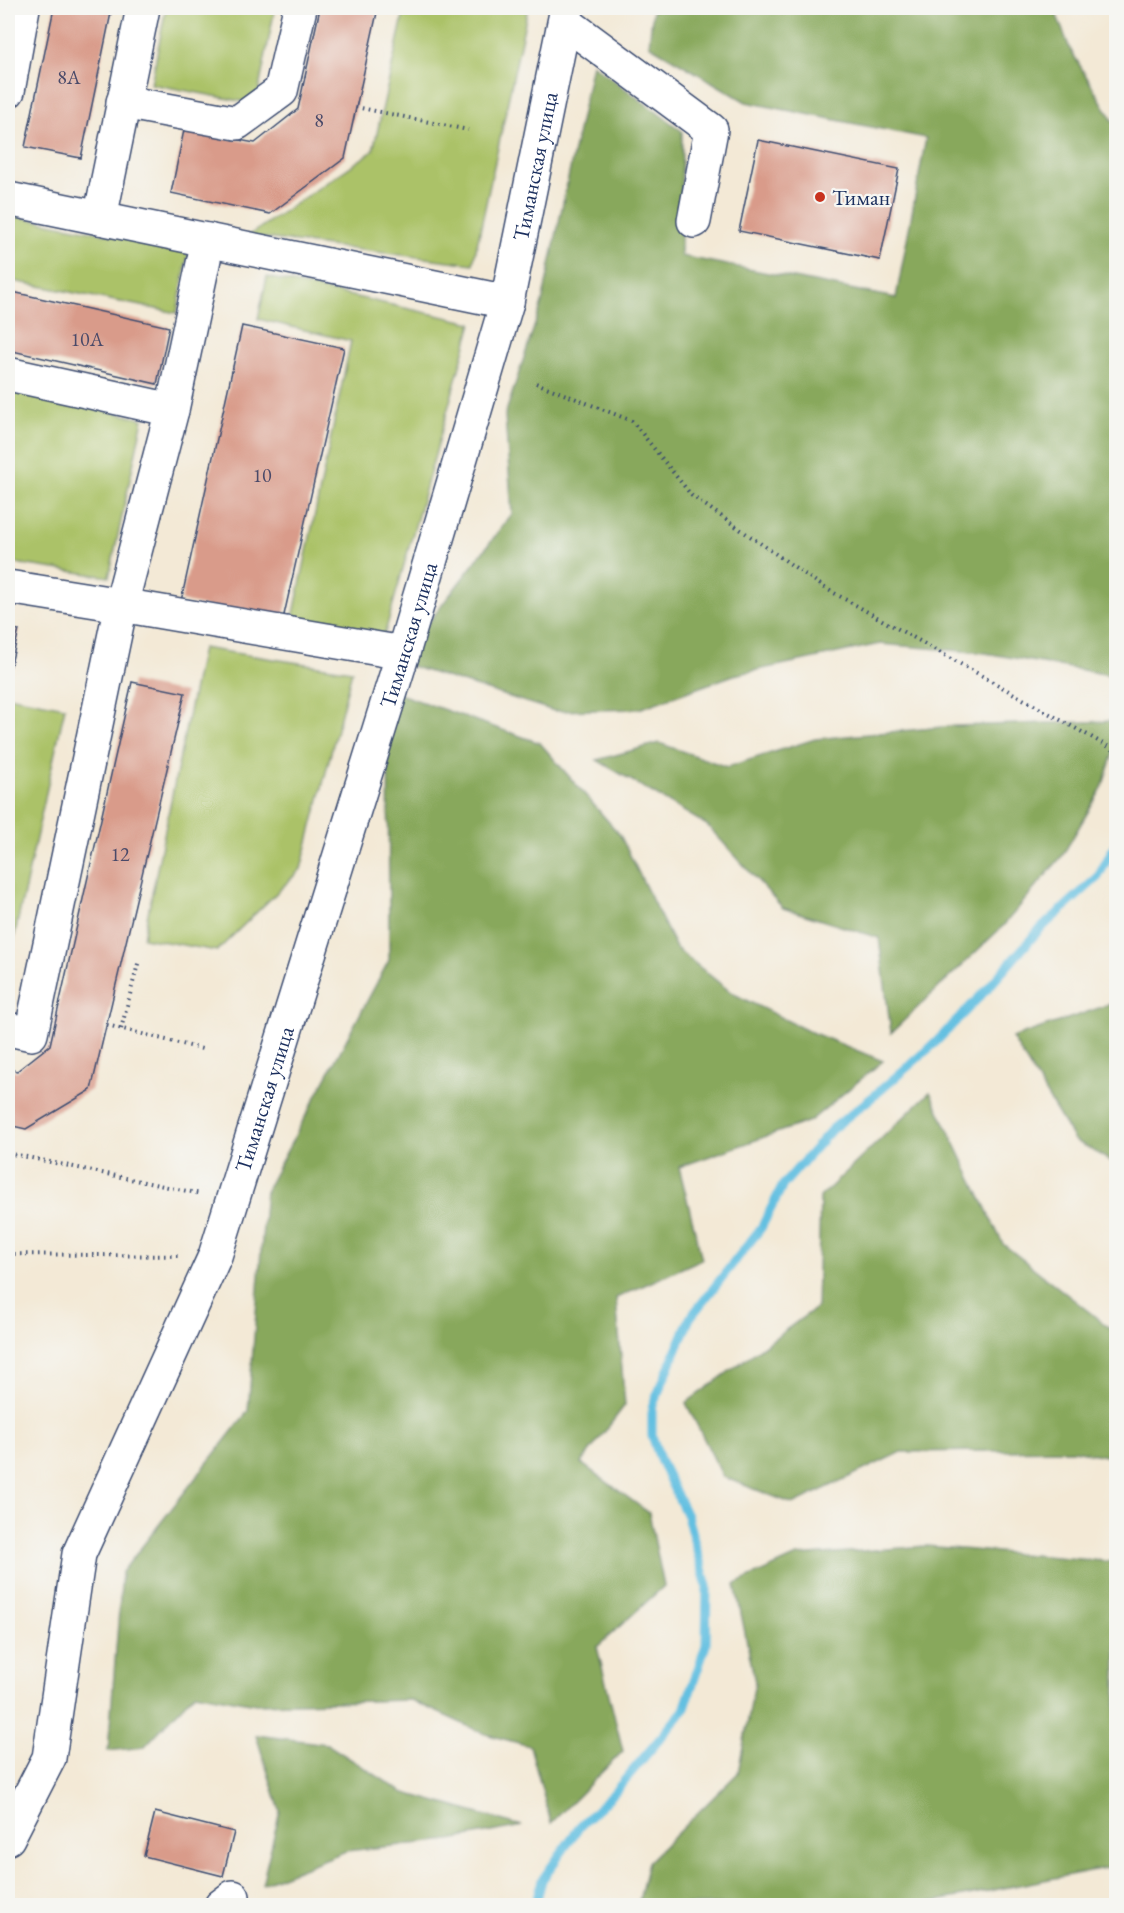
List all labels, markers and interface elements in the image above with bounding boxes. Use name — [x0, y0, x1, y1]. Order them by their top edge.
house number: 8А — [57, 64, 81, 90]
street label: Тиманская улица — [505, 89, 564, 243]
house number: 8 — [314, 107, 324, 133]
place label: Тиман — [832, 183, 890, 212]
marker: Тиман — [813, 190, 827, 204]
house number: 10А — [70, 326, 104, 352]
house number: 10 — [252, 462, 272, 488]
street label: Тиманская улица — [372, 558, 444, 712]
house number: 12 — [110, 841, 130, 867]
street label: Тиманская улица — [228, 1022, 300, 1176]

